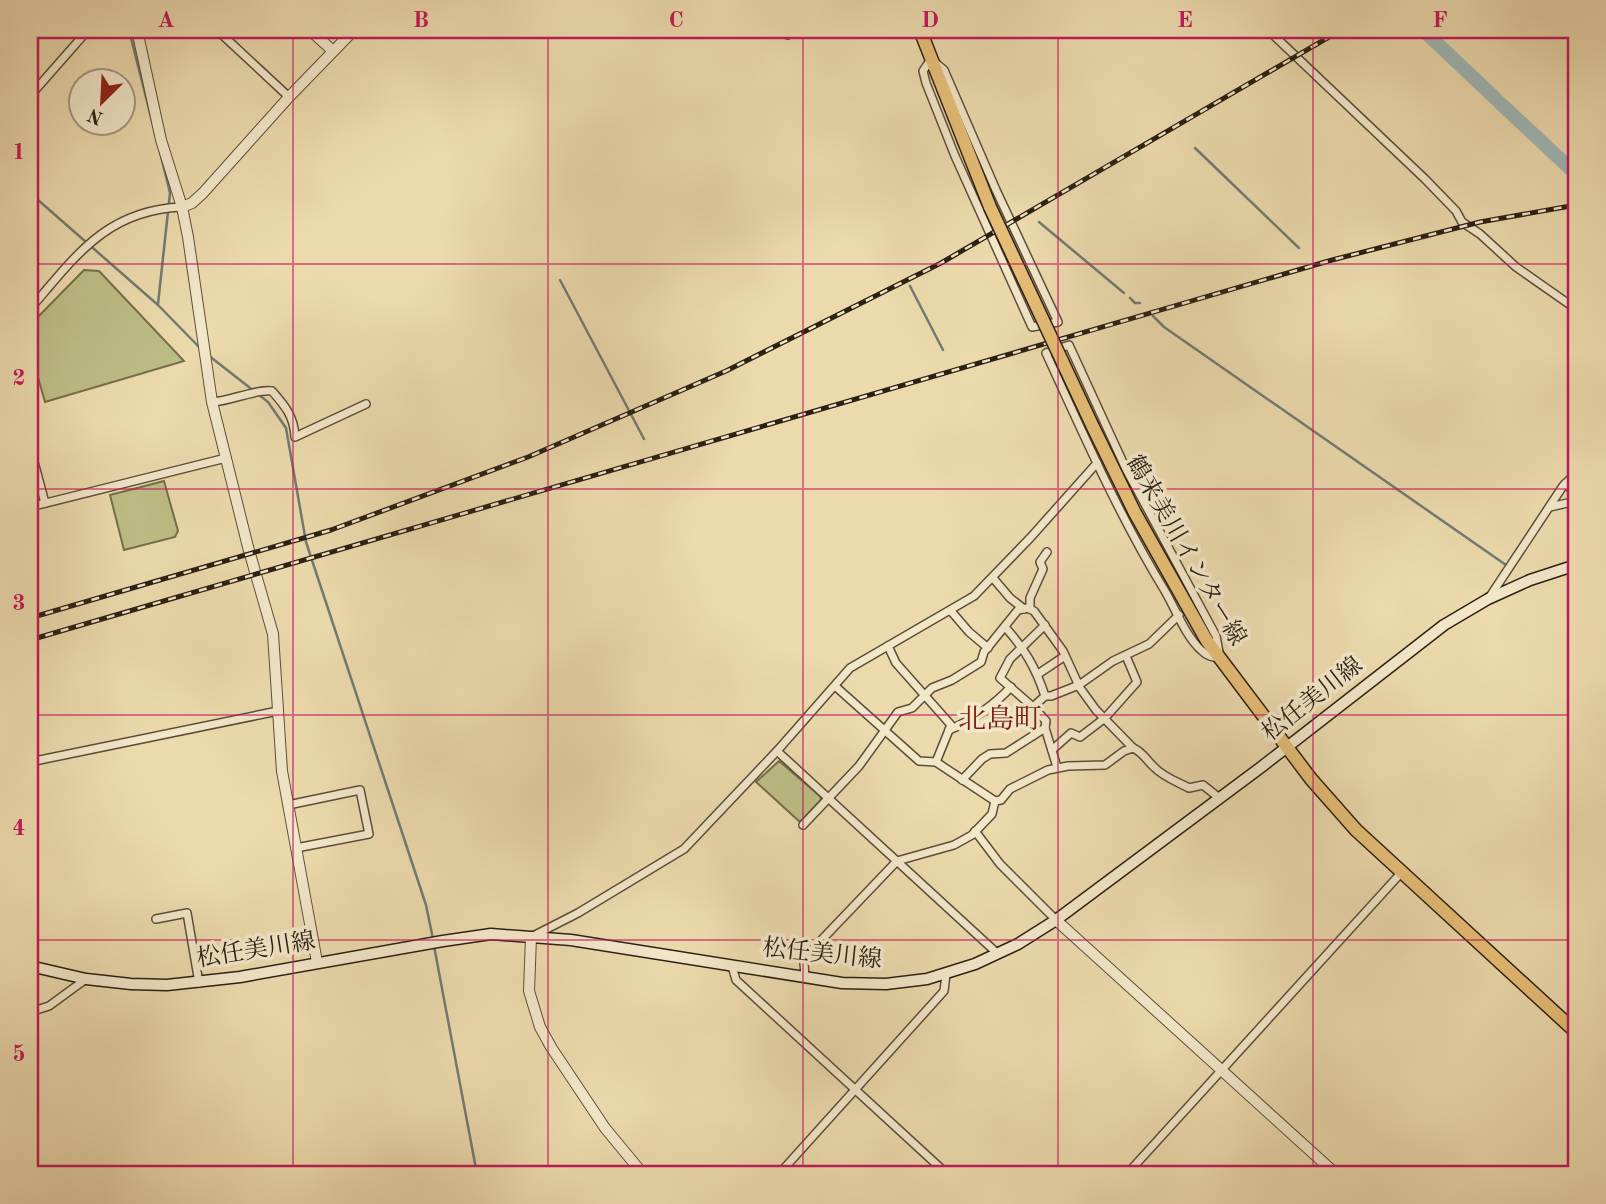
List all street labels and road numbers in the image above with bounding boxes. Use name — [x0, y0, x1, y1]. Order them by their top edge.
street label: 鶴来美川インター線 — [1121, 450, 1252, 650]
street label: 松任美川線 — [1256, 651, 1368, 746]
street label: 松任美川線 — [194, 927, 317, 972]
street label: 松任美川線 — [761, 934, 883, 973]

